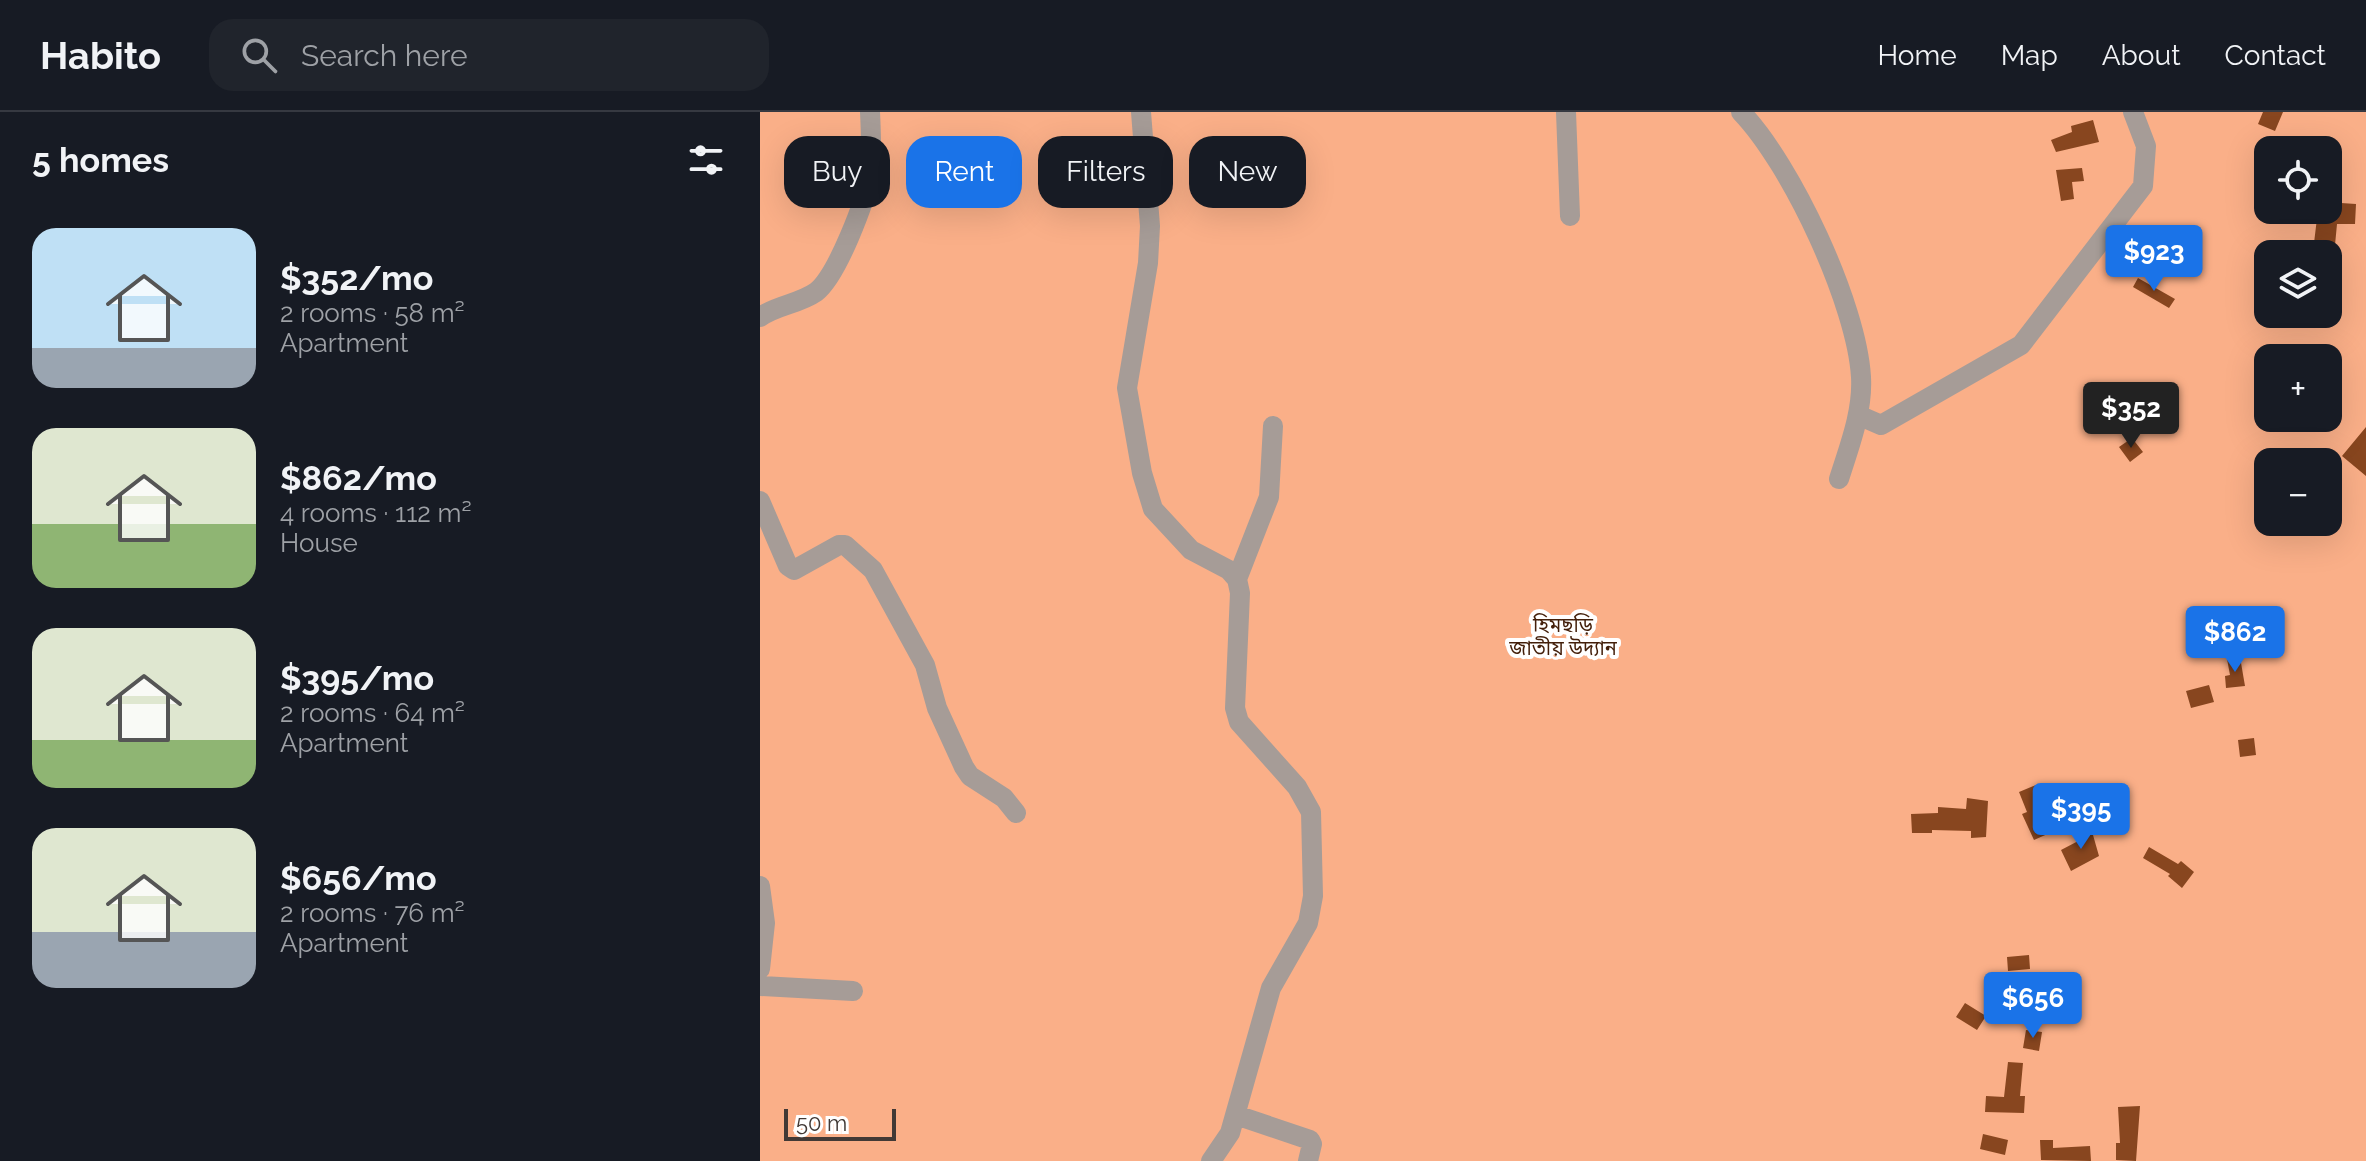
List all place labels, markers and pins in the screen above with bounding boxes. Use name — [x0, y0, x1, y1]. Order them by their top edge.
pin: $923 — [2107, 225, 2201, 293]
pin: $352 — [2084, 382, 2178, 450]
pin: $862 — [2188, 606, 2282, 674]
pin: $395 — [2034, 783, 2128, 851]
pin: $656 — [1986, 972, 2080, 1040]

